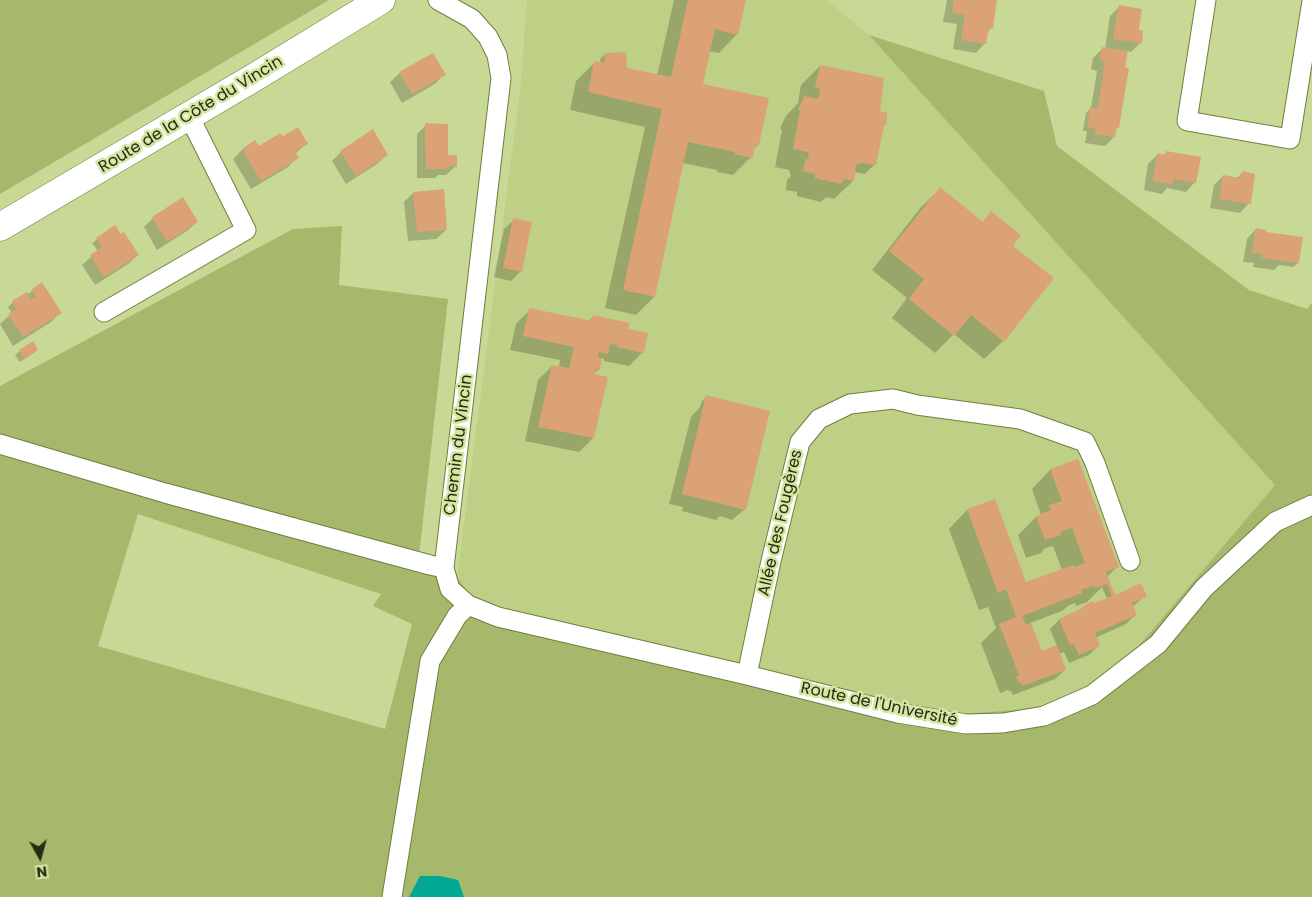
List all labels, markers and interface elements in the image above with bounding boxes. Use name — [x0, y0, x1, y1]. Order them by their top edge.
street label: Route de la Côte du Vincin — [96, 52, 286, 178]
street label: Chemin du Vincin — [441, 374, 477, 516]
street label: Allée des Fougères — [755, 448, 807, 598]
street label: Route de l'Université — [799, 679, 959, 731]
north arrow — [15, 832, 65, 882]
text: N — [35, 861, 48, 882]

